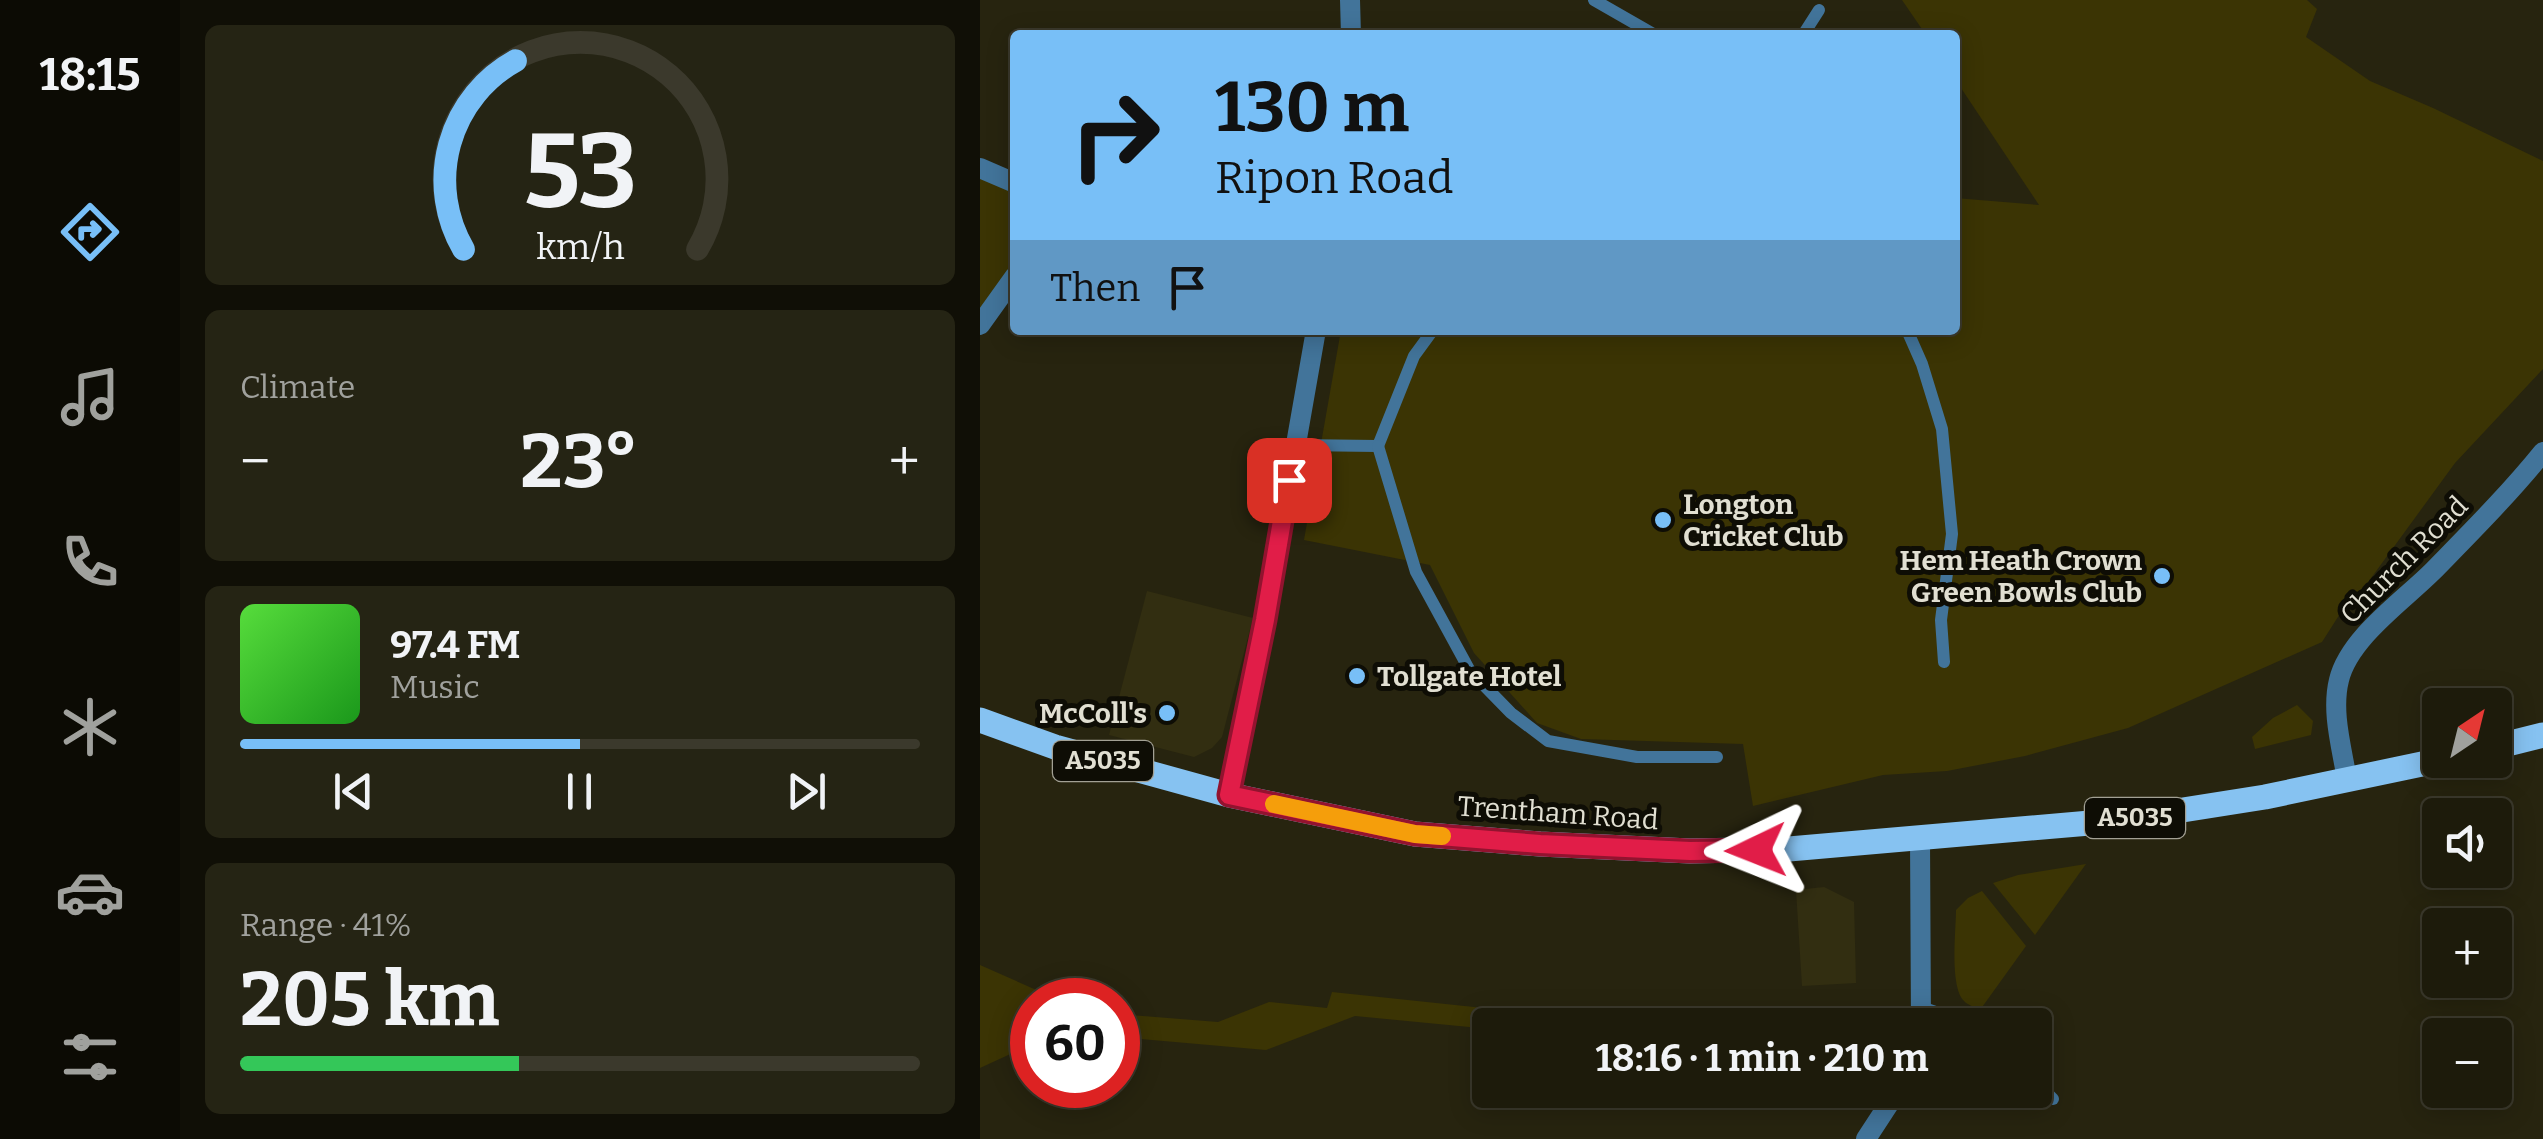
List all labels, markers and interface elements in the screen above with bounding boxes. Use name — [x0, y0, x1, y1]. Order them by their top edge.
text: 18:15 — [39, 48, 141, 102]
text: 130 m — [1215, 66, 1409, 150]
icon: right — [1050, 70, 1180, 200]
text: 53 — [523, 110, 637, 235]
text: Ripon Road — [1215, 151, 1453, 205]
icon: directions — [55, 197, 125, 267]
text: km/h — [536, 226, 624, 268]
icon: arrive — [1160, 260, 1215, 315]
text: Then — [1050, 265, 1140, 311]
icon: music — [55, 362, 125, 432]
text: Climate — [240, 368, 355, 406]
text: 23° — [520, 417, 639, 507]
text: − — [240, 429, 270, 495]
text: + — [889, 429, 920, 495]
pin — [1247, 438, 1332, 523]
icon: arrive — [1262, 453, 1317, 508]
place label: Longton Cricket Club — [1683, 488, 1844, 553]
street label: Church Road — [2333, 489, 2475, 631]
marker: Longton Cricket Club — [1652, 509, 1674, 531]
icon: phone — [55, 527, 125, 597]
place label: Hem Heath Crown Green Bowls Club — [1900, 544, 2142, 609]
marker: Hem Heath Crown Green Bowls Club — [2151, 565, 2173, 587]
text: 97.4 FM — [390, 622, 521, 668]
place label: Tollgate Hotel — [1377, 660, 1562, 693]
marker: Tollgate Hotel — [1346, 665, 1368, 687]
text: Music — [390, 668, 480, 706]
north arrow — [2422, 688, 2512, 778]
map controls — [2422, 688, 2512, 1108]
icon: climate — [55, 692, 125, 762]
place label: McColl's — [1039, 697, 1147, 730]
marker: McColl's — [1156, 702, 1178, 724]
road number: A5035 — [1053, 741, 1153, 781]
icon: previous — [326, 764, 381, 819]
icon: pause — [552, 764, 607, 819]
icon: next — [779, 764, 834, 819]
street label: Trentham Road — [1456, 790, 1660, 836]
position arrow — [1704, 798, 1808, 902]
road number: A5035 — [2085, 798, 2185, 838]
button: sound — [2422, 798, 2512, 888]
icon: car — [55, 857, 125, 927]
text: Range · 41% — [240, 906, 412, 944]
button: + — [2422, 908, 2512, 998]
text: 205 km — [240, 955, 499, 1045]
speed limit sign: 60 — [1010, 978, 1140, 1108]
button: − — [2422, 1018, 2512, 1108]
icon: filters — [55, 1022, 125, 1092]
text: 18:16 · 1 min · 210 m — [1595, 1035, 1929, 1081]

